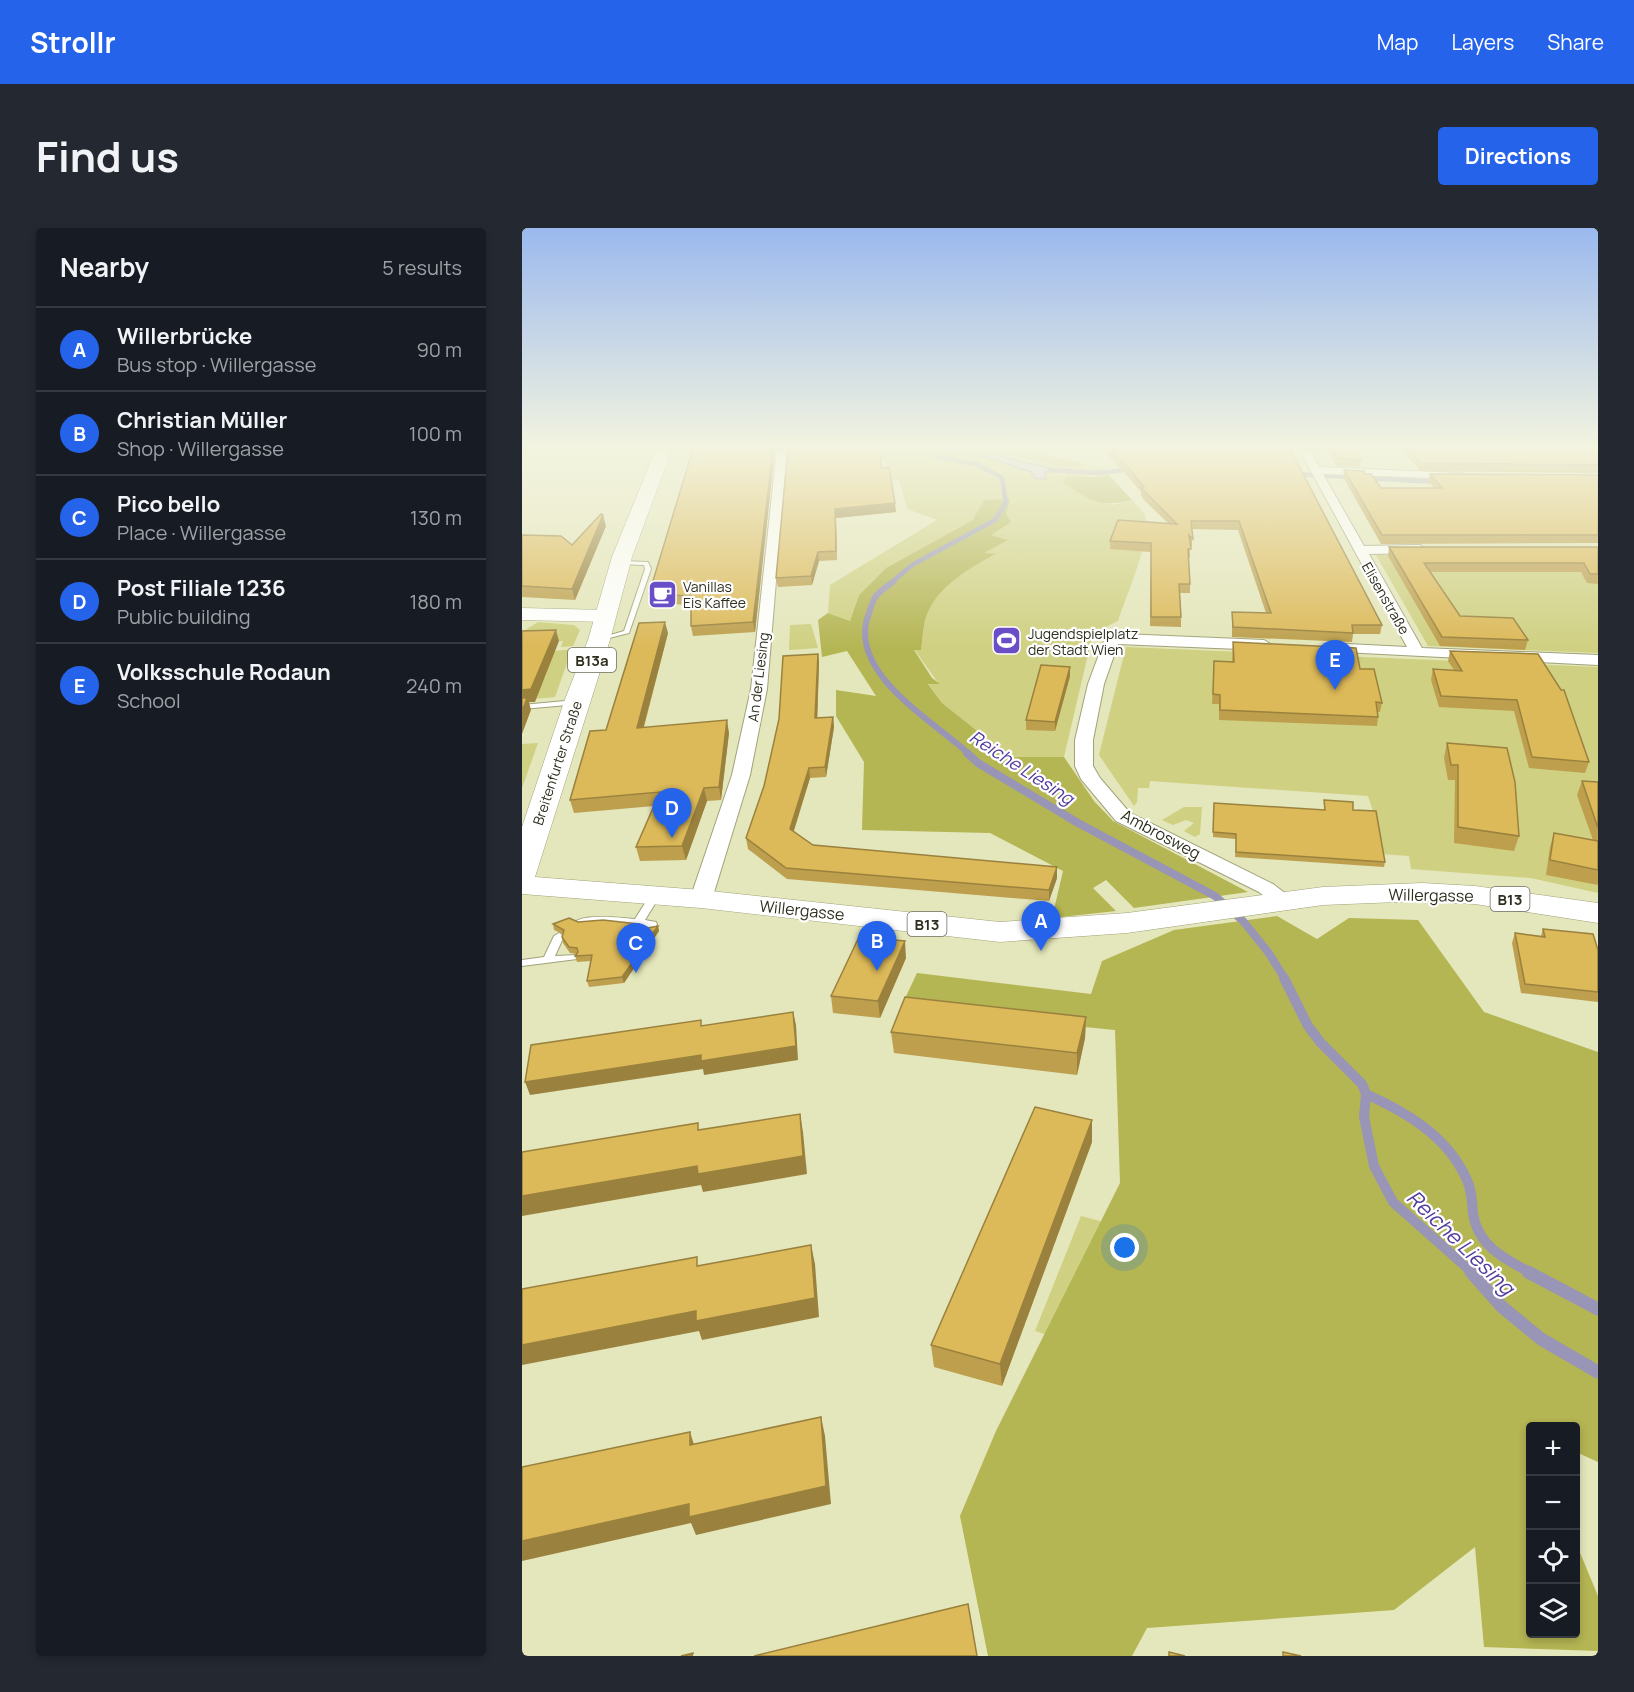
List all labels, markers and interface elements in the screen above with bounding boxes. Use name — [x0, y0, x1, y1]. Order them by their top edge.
text: Strollr — [30, 23, 116, 61]
text: Map — [1377, 28, 1418, 56]
text: Layers — [1451, 28, 1514, 56]
text: Share — [1547, 28, 1604, 56]
text: Find us — [36, 127, 179, 185]
button: Directions — [1438, 127, 1598, 185]
text: Nearby — [60, 249, 149, 285]
text: 5 results — [382, 254, 462, 281]
text: Willerbrücke — [117, 321, 252, 351]
text: A — [73, 336, 86, 363]
text: 90 m — [416, 336, 462, 363]
text: Bus stop · Willergasse — [117, 351, 316, 378]
text: Christian Müller — [117, 405, 287, 435]
text: B — [73, 420, 86, 447]
text: 100 m — [409, 420, 462, 447]
text: Shop · Willergasse — [117, 435, 284, 462]
text: Pico bello — [117, 489, 220, 519]
text: C — [72, 504, 87, 531]
text: 130 m — [410, 504, 462, 531]
text: Place · Willergasse — [117, 519, 286, 546]
street label: Elisenstraße — [1358, 559, 1414, 637]
text: Post Filiale 1236 — [117, 573, 286, 603]
place label: Vanillas Eis Kaffee — [683, 577, 746, 612]
cafe icon: Vanillas Eis Kaffee — [646, 578, 678, 610]
text: D — [72, 588, 87, 615]
text: 180 m — [409, 588, 462, 615]
text: Public building — [117, 603, 251, 630]
place label: Jugendspielplatz der Stadt Wien — [1028, 624, 1138, 659]
sports icon: Jugendspielplatz der Stadt Wien — [991, 625, 1023, 657]
street label: An der Liesing — [743, 631, 773, 723]
pin: E — [1316, 640, 1354, 690]
road number: B13a — [568, 648, 616, 672]
text: Volksschule Rodaun — [117, 657, 331, 687]
text: E — [74, 672, 85, 699]
text: 240 m — [406, 672, 462, 699]
text: School — [117, 687, 181, 714]
street label: Breitenfurter Straße — [528, 698, 586, 828]
water label: Reiche Liesing — [965, 724, 1080, 810]
pin: D — [652, 788, 692, 838]
street label: Ambrosweg — [1117, 804, 1205, 864]
street label: Willergasse — [1388, 883, 1474, 907]
road number: B13 — [1490, 887, 1530, 911]
street label: Willergasse — [758, 895, 846, 925]
pin: A — [1022, 902, 1060, 951]
road number: B13 — [908, 912, 946, 936]
pin: B — [858, 922, 896, 971]
pin: C — [616, 924, 656, 973]
water label: Reiche Liesing — [1401, 1183, 1522, 1302]
your location — [1110, 1233, 1139, 1262]
map controls — [1526, 1422, 1580, 1638]
button: + — [1526, 1422, 1580, 1476]
button: − — [1526, 1476, 1580, 1530]
button: locate — [1526, 1530, 1580, 1584]
button: layers — [1526, 1584, 1580, 1638]

